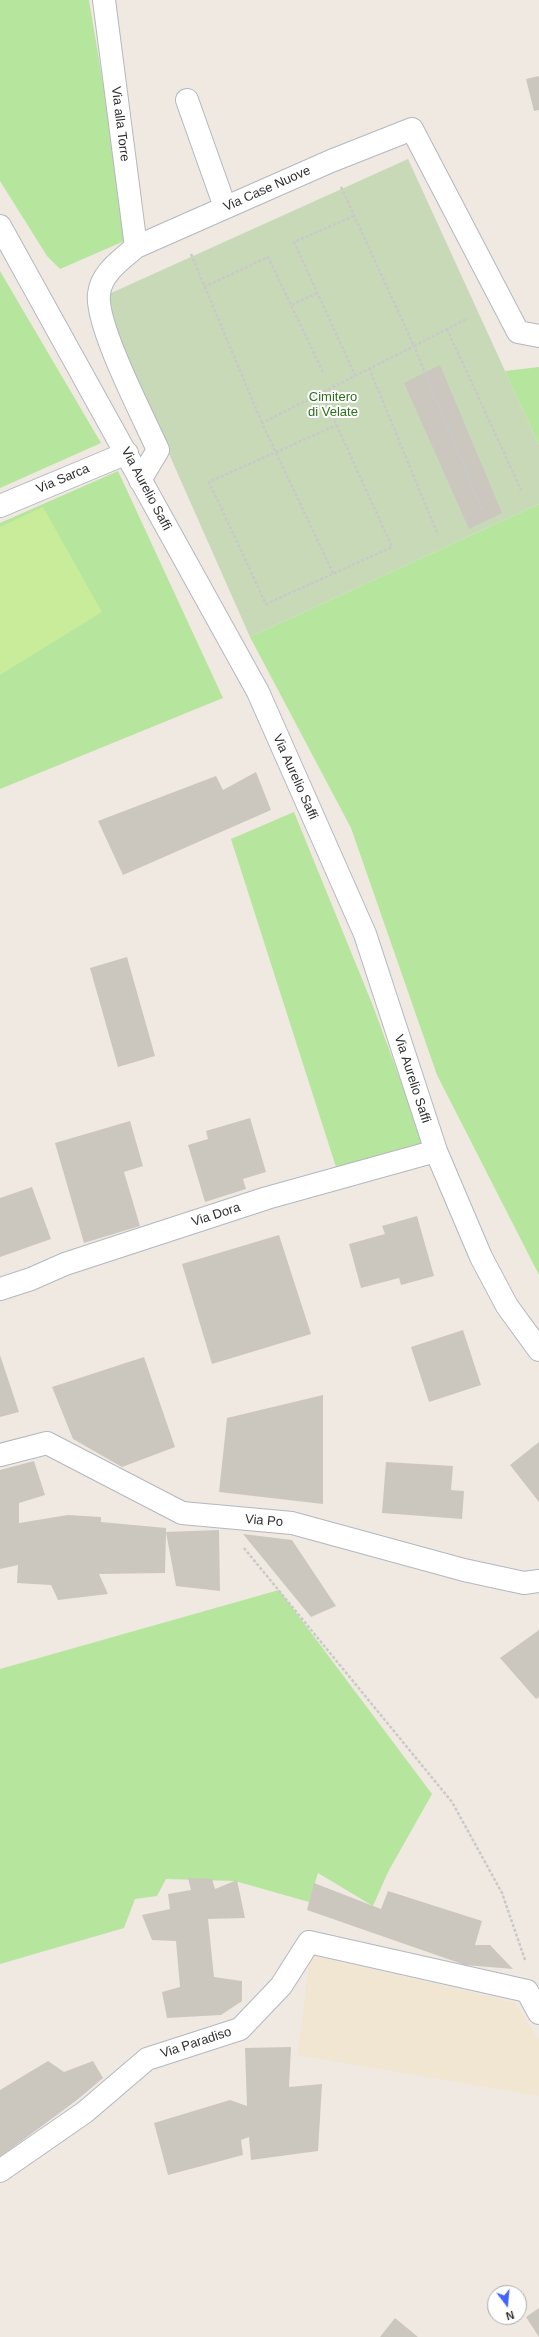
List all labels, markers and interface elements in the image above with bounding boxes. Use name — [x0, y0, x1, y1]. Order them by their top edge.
street label: Via alla Torre — [108, 86, 132, 162]
street label: Via Case Nuove — [221, 163, 313, 215]
park label: Cimitero di Velate — [308, 389, 358, 420]
street label: Via Aurelio Saffi — [118, 445, 174, 533]
street label: Via Sarca — [34, 461, 92, 497]
street label: Via Aurelio Saffi — [269, 732, 321, 822]
street label: Via Aurelio Saffi — [390, 1033, 434, 1125]
street label: Via Dora — [190, 1200, 242, 1230]
street label: Via Po — [244, 1512, 284, 1530]
street label: Via Paradiso — [159, 2024, 233, 2062]
north arrow — [487, 2285, 527, 2325]
text: N — [505, 2309, 516, 2322]

